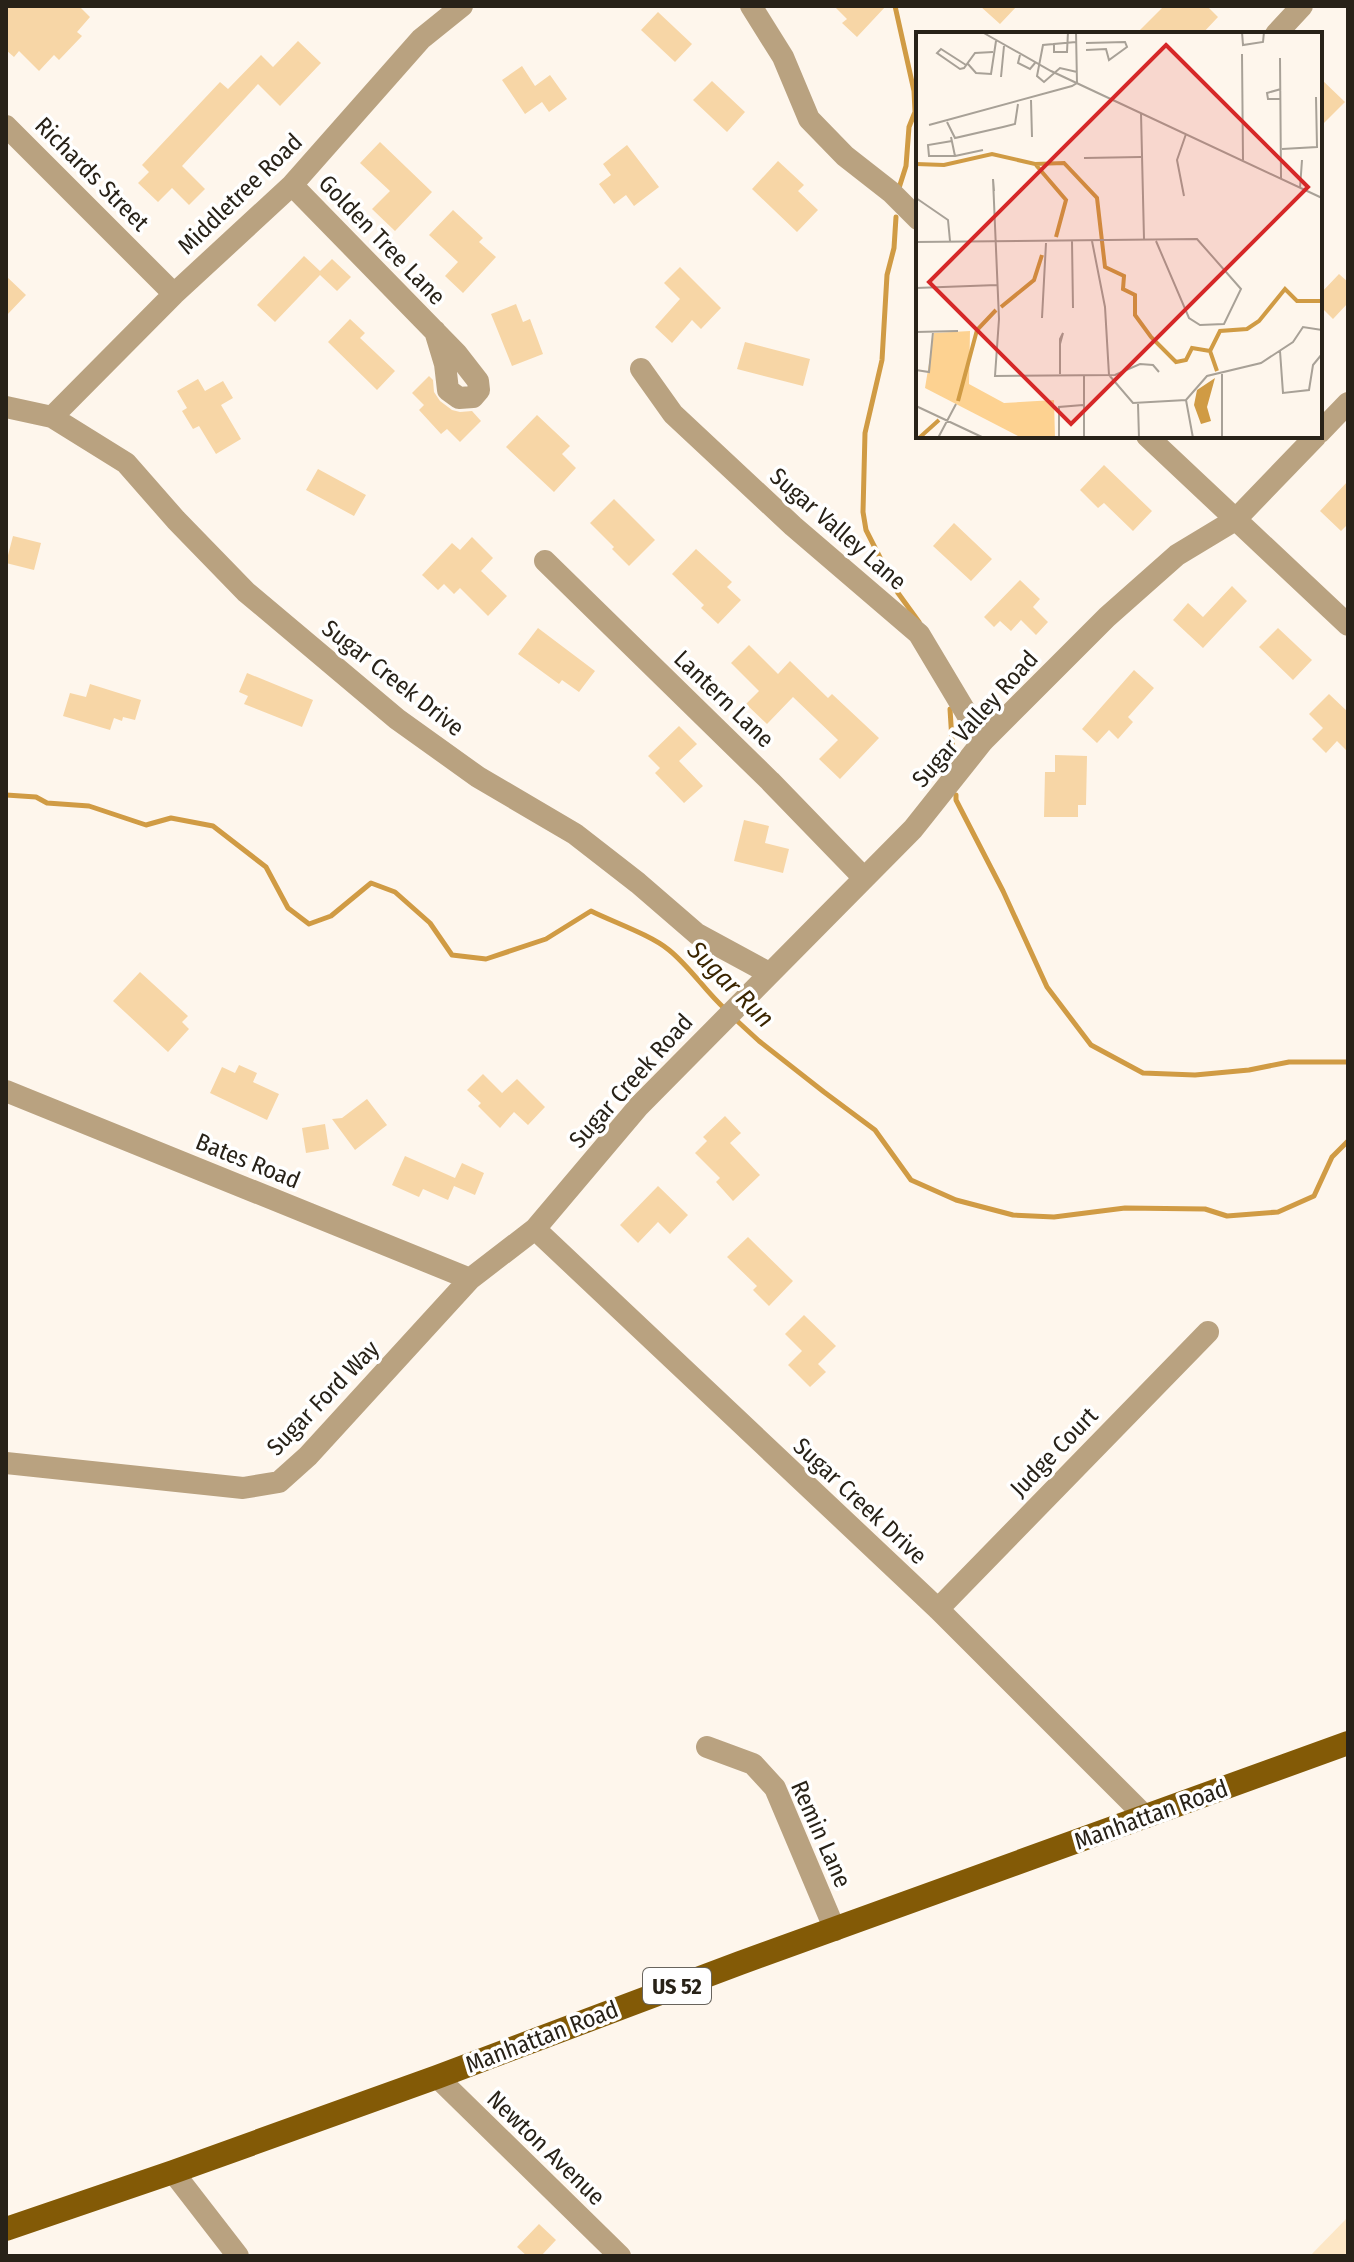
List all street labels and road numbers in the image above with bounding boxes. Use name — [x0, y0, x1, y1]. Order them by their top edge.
street label: Richards Street — [29, 111, 155, 237]
street label: Middletree Road — [172, 128, 308, 260]
street label: Golden Tree Lane — [313, 169, 451, 311]
street label: Sugar Valley Lane — [764, 462, 912, 596]
street label: Sugar Creek Drive — [317, 614, 469, 742]
street label: Lantern Lane — [668, 645, 780, 753]
street label: Sugar Valley Road — [906, 645, 1044, 793]
street label: Sugar Creek Road — [563, 1008, 699, 1154]
street label: Bates Road — [192, 1127, 304, 1195]
street label: Sugar Ford Way — [261, 1335, 385, 1461]
street label: Judge Court — [1005, 1401, 1104, 1503]
street label: Sugar Creek Drive — [788, 1432, 932, 1570]
street label: Manhattan Road — [1070, 1774, 1232, 1856]
street label: Remin Lane — [785, 1776, 857, 1892]
road number: US 52 — [643, 1968, 711, 2004]
street label: Manhattan Road — [462, 1995, 622, 2079]
street label: Newton Avenue — [481, 2085, 611, 2211]

